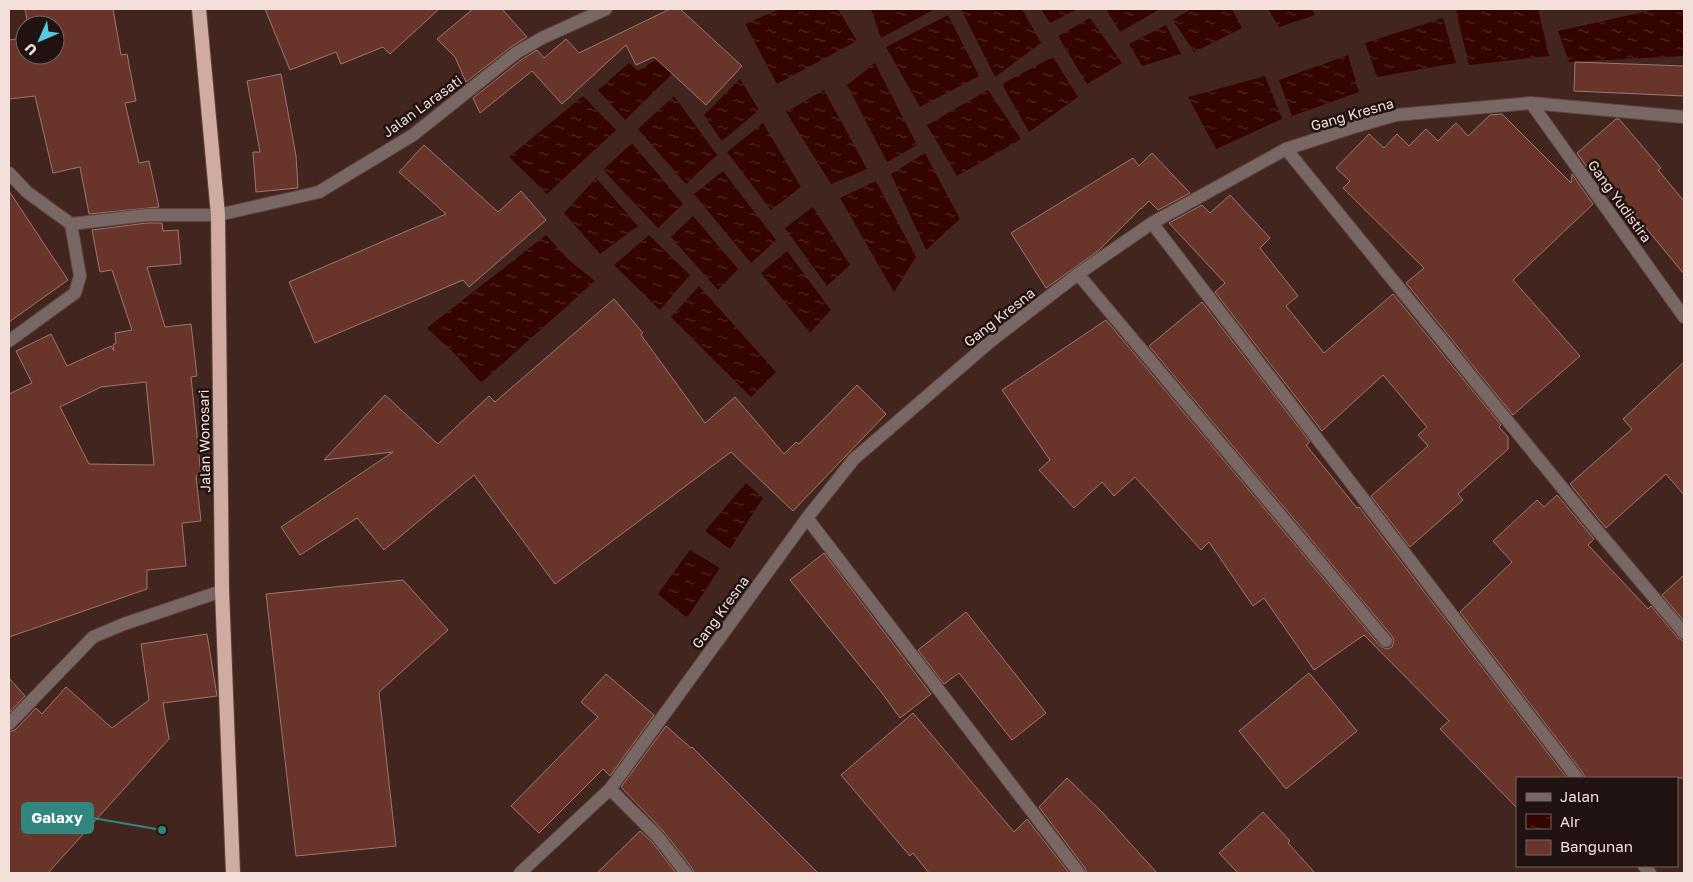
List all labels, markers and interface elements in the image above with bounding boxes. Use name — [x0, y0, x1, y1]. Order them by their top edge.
north arrow — [15, 15, 65, 65]
text: U — [21, 40, 40, 59]
street label: Jalan Larasati — [379, 72, 465, 140]
street label: Gang Kresna — [1309, 94, 1395, 134]
street label: Gang Yudistira — [1584, 157, 1656, 245]
street label: Gang Kresna — [960, 284, 1038, 350]
street label: Jalan Wonosari — [195, 389, 213, 493]
street label: Gang Kresna — [688, 572, 752, 652]
legend — [1516, 777, 1678, 867]
text: Jalan — [1560, 787, 1599, 805]
callout: Galaxy — [22, 803, 93, 833]
text: Galaxy — [31, 808, 83, 826]
text: Air — [1560, 812, 1580, 830]
text: Bangunan — [1560, 837, 1633, 855]

